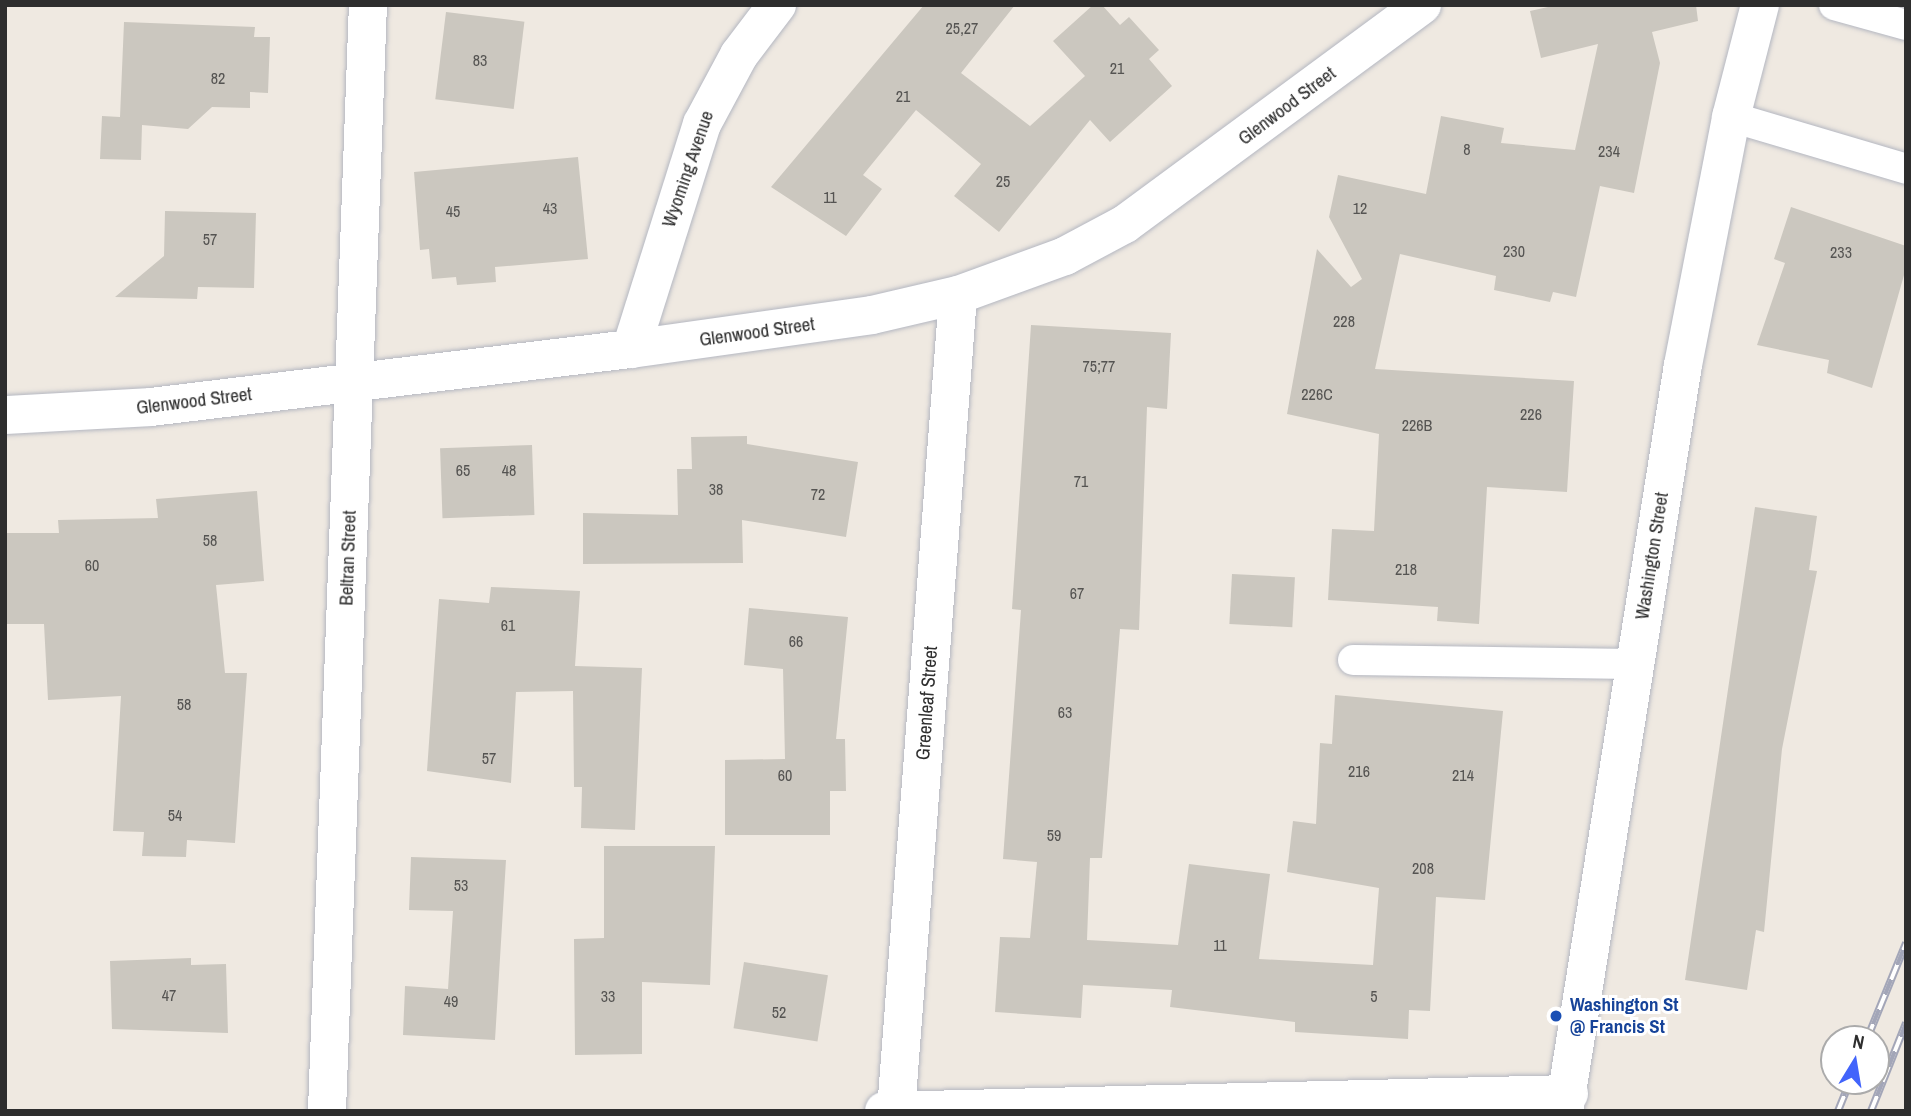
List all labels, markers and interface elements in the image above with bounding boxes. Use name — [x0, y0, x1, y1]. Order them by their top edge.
house number: 25,27 — [946, 18, 978, 38]
house number: 83 — [473, 50, 487, 70]
house number: 21 — [1110, 58, 1124, 78]
street label: Glenwood Street — [1234, 62, 1340, 150]
house number: 82 — [211, 68, 225, 88]
house number: 21 — [896, 86, 910, 106]
street label: Wyoming Avenue — [657, 107, 719, 231]
house number: 8 — [1463, 139, 1471, 159]
house number: 234 — [1598, 141, 1620, 161]
house number: 25 — [996, 171, 1010, 191]
house number: 11 — [823, 187, 837, 207]
house number: 43 — [543, 198, 557, 218]
house number: 12 — [1353, 198, 1367, 218]
house number: 45 — [446, 201, 460, 221]
house number: 57 — [203, 229, 217, 249]
house number: 230 — [1503, 241, 1525, 261]
house number: 233 — [1830, 242, 1852, 262]
house number: 228 — [1333, 311, 1355, 331]
street label: Glenwood Street — [698, 313, 816, 351]
house number: 75;77 — [1083, 356, 1115, 376]
street label: Glenwood Street — [135, 383, 253, 419]
house number: 226C — [1301, 384, 1333, 404]
house number: 226 — [1520, 404, 1542, 424]
house number: 226B — [1402, 415, 1432, 435]
house number: 65 — [456, 460, 470, 480]
house number: 48 — [502, 460, 516, 480]
house number: 71 — [1074, 471, 1088, 491]
house number: 38 — [709, 479, 723, 499]
house number: 72 — [811, 484, 825, 504]
street label: Washington Street — [1631, 491, 1673, 621]
street label: Beltran Street — [335, 510, 361, 606]
house number: 58 — [203, 530, 217, 550]
house number: 60 — [85, 555, 99, 575]
house number: 218 — [1395, 559, 1417, 579]
house number: 67 — [1070, 583, 1084, 603]
house number: 61 — [501, 615, 515, 635]
house number: 66 — [789, 631, 803, 651]
street label: Greenleaf Street — [912, 645, 942, 761]
house number: 58 — [177, 694, 191, 714]
house number: 63 — [1058, 702, 1072, 722]
house number: 57 — [482, 748, 496, 768]
house number: 216 — [1348, 761, 1370, 781]
house number: 60 — [778, 765, 792, 785]
house number: 214 — [1452, 765, 1474, 785]
house number: 54 — [168, 805, 182, 825]
house number: 59 — [1047, 825, 1061, 845]
house number: 208 — [1412, 858, 1434, 878]
house number: 53 — [454, 875, 468, 895]
house number: 11 — [1213, 935, 1227, 955]
house number: 47 — [162, 985, 176, 1005]
house number: 33 — [601, 986, 615, 1006]
house number: 5 — [1370, 986, 1378, 1006]
house number: 49 — [444, 991, 458, 1011]
place label: Washington St @ Francis St — [1570, 994, 1678, 1038]
house number: 52 — [772, 1002, 786, 1022]
marker: Washington St @ Francis St — [1548, 1008, 1564, 1024]
north arrow — [1820, 1025, 1890, 1095]
text: N — [1851, 1028, 1867, 1055]

